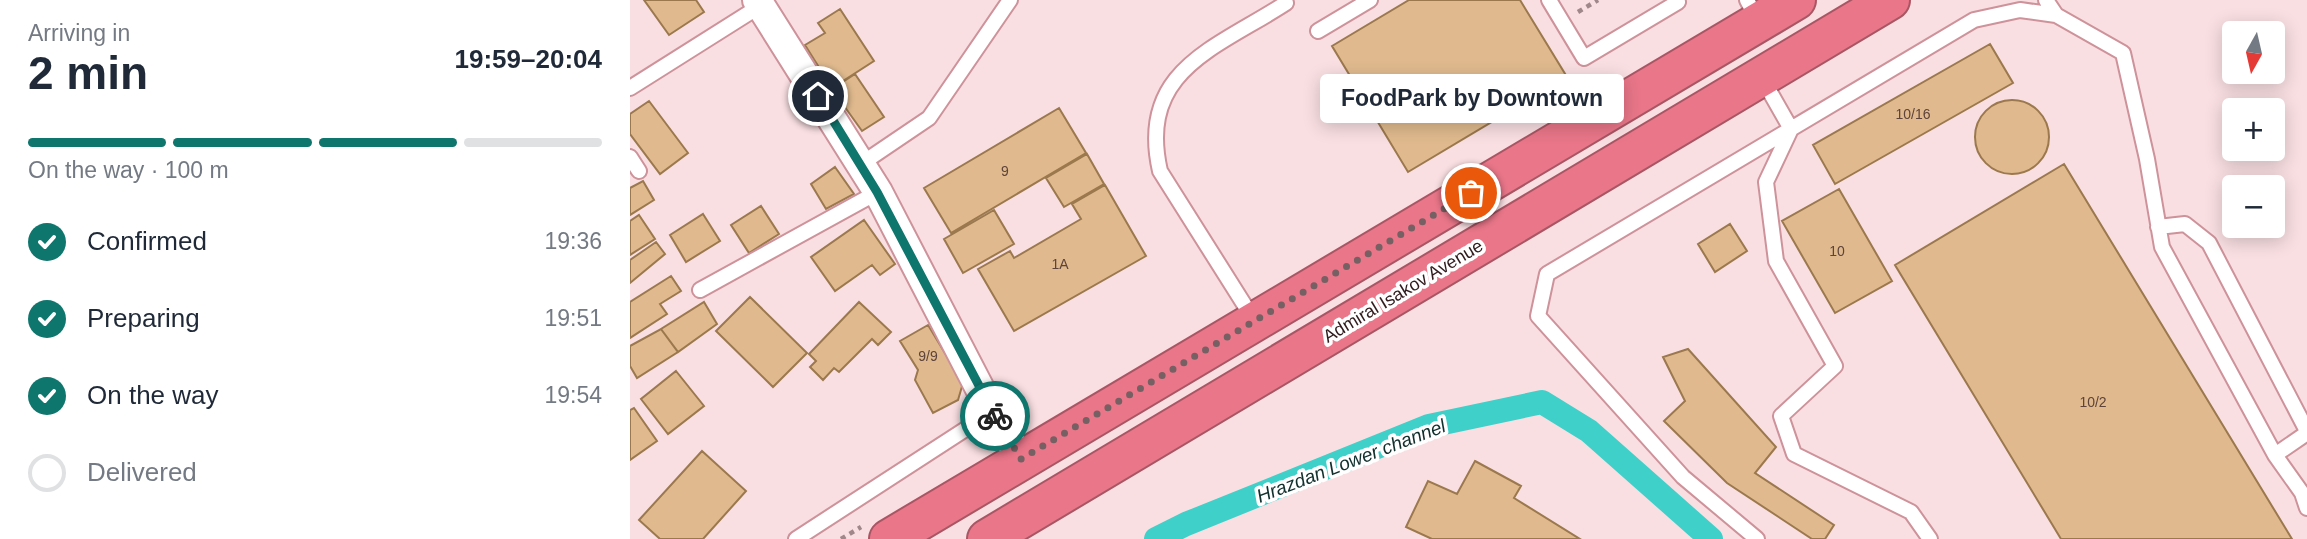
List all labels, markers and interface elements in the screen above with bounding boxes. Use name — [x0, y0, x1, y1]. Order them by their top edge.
text: Arriving in — [28, 20, 130, 46]
north arrow — [2222, 21, 2286, 84]
map controls — [2222, 21, 2285, 238]
text: 19:59–20:04 — [455, 44, 602, 74]
text: 2 min — [28, 47, 148, 99]
pin — [788, 66, 848, 126]
callout: FoodPark by Downtown — [1319, 74, 1623, 123]
icon: home — [799, 77, 837, 115]
text: FoodPark by Downtown — [1341, 85, 1603, 111]
button: + — [2222, 98, 2285, 161]
house number: 10/16 — [1895, 106, 1931, 122]
text: On the way · 100 m — [28, 157, 229, 183]
house number: 9 — [1001, 163, 1009, 179]
pin — [1441, 163, 1501, 223]
icon: bag — [1452, 174, 1490, 212]
button: − — [2222, 175, 2285, 238]
icon: check — [28, 223, 66, 261]
text: Confirmed — [87, 226, 207, 256]
text: 19:36 — [544, 228, 602, 254]
street label: Admiral Isakov Avenue — [1320, 235, 1486, 347]
house number: 10 — [1829, 243, 1845, 259]
house number: 1А — [1051, 256, 1069, 272]
icon: check — [28, 300, 66, 338]
text: Preparing — [87, 303, 200, 333]
text: 19:51 — [544, 305, 602, 331]
house number: 9/9 — [918, 348, 938, 364]
icon: check — [28, 377, 66, 415]
text: On the way — [87, 380, 219, 410]
courier — [960, 381, 1030, 451]
text: 19:54 — [544, 382, 602, 408]
house number: 10/2 — [2079, 394, 2107, 410]
icon: bike — [976, 397, 1014, 435]
water label: Hrazdan Lower channel — [1254, 415, 1449, 507]
text: Delivered — [87, 457, 197, 487]

